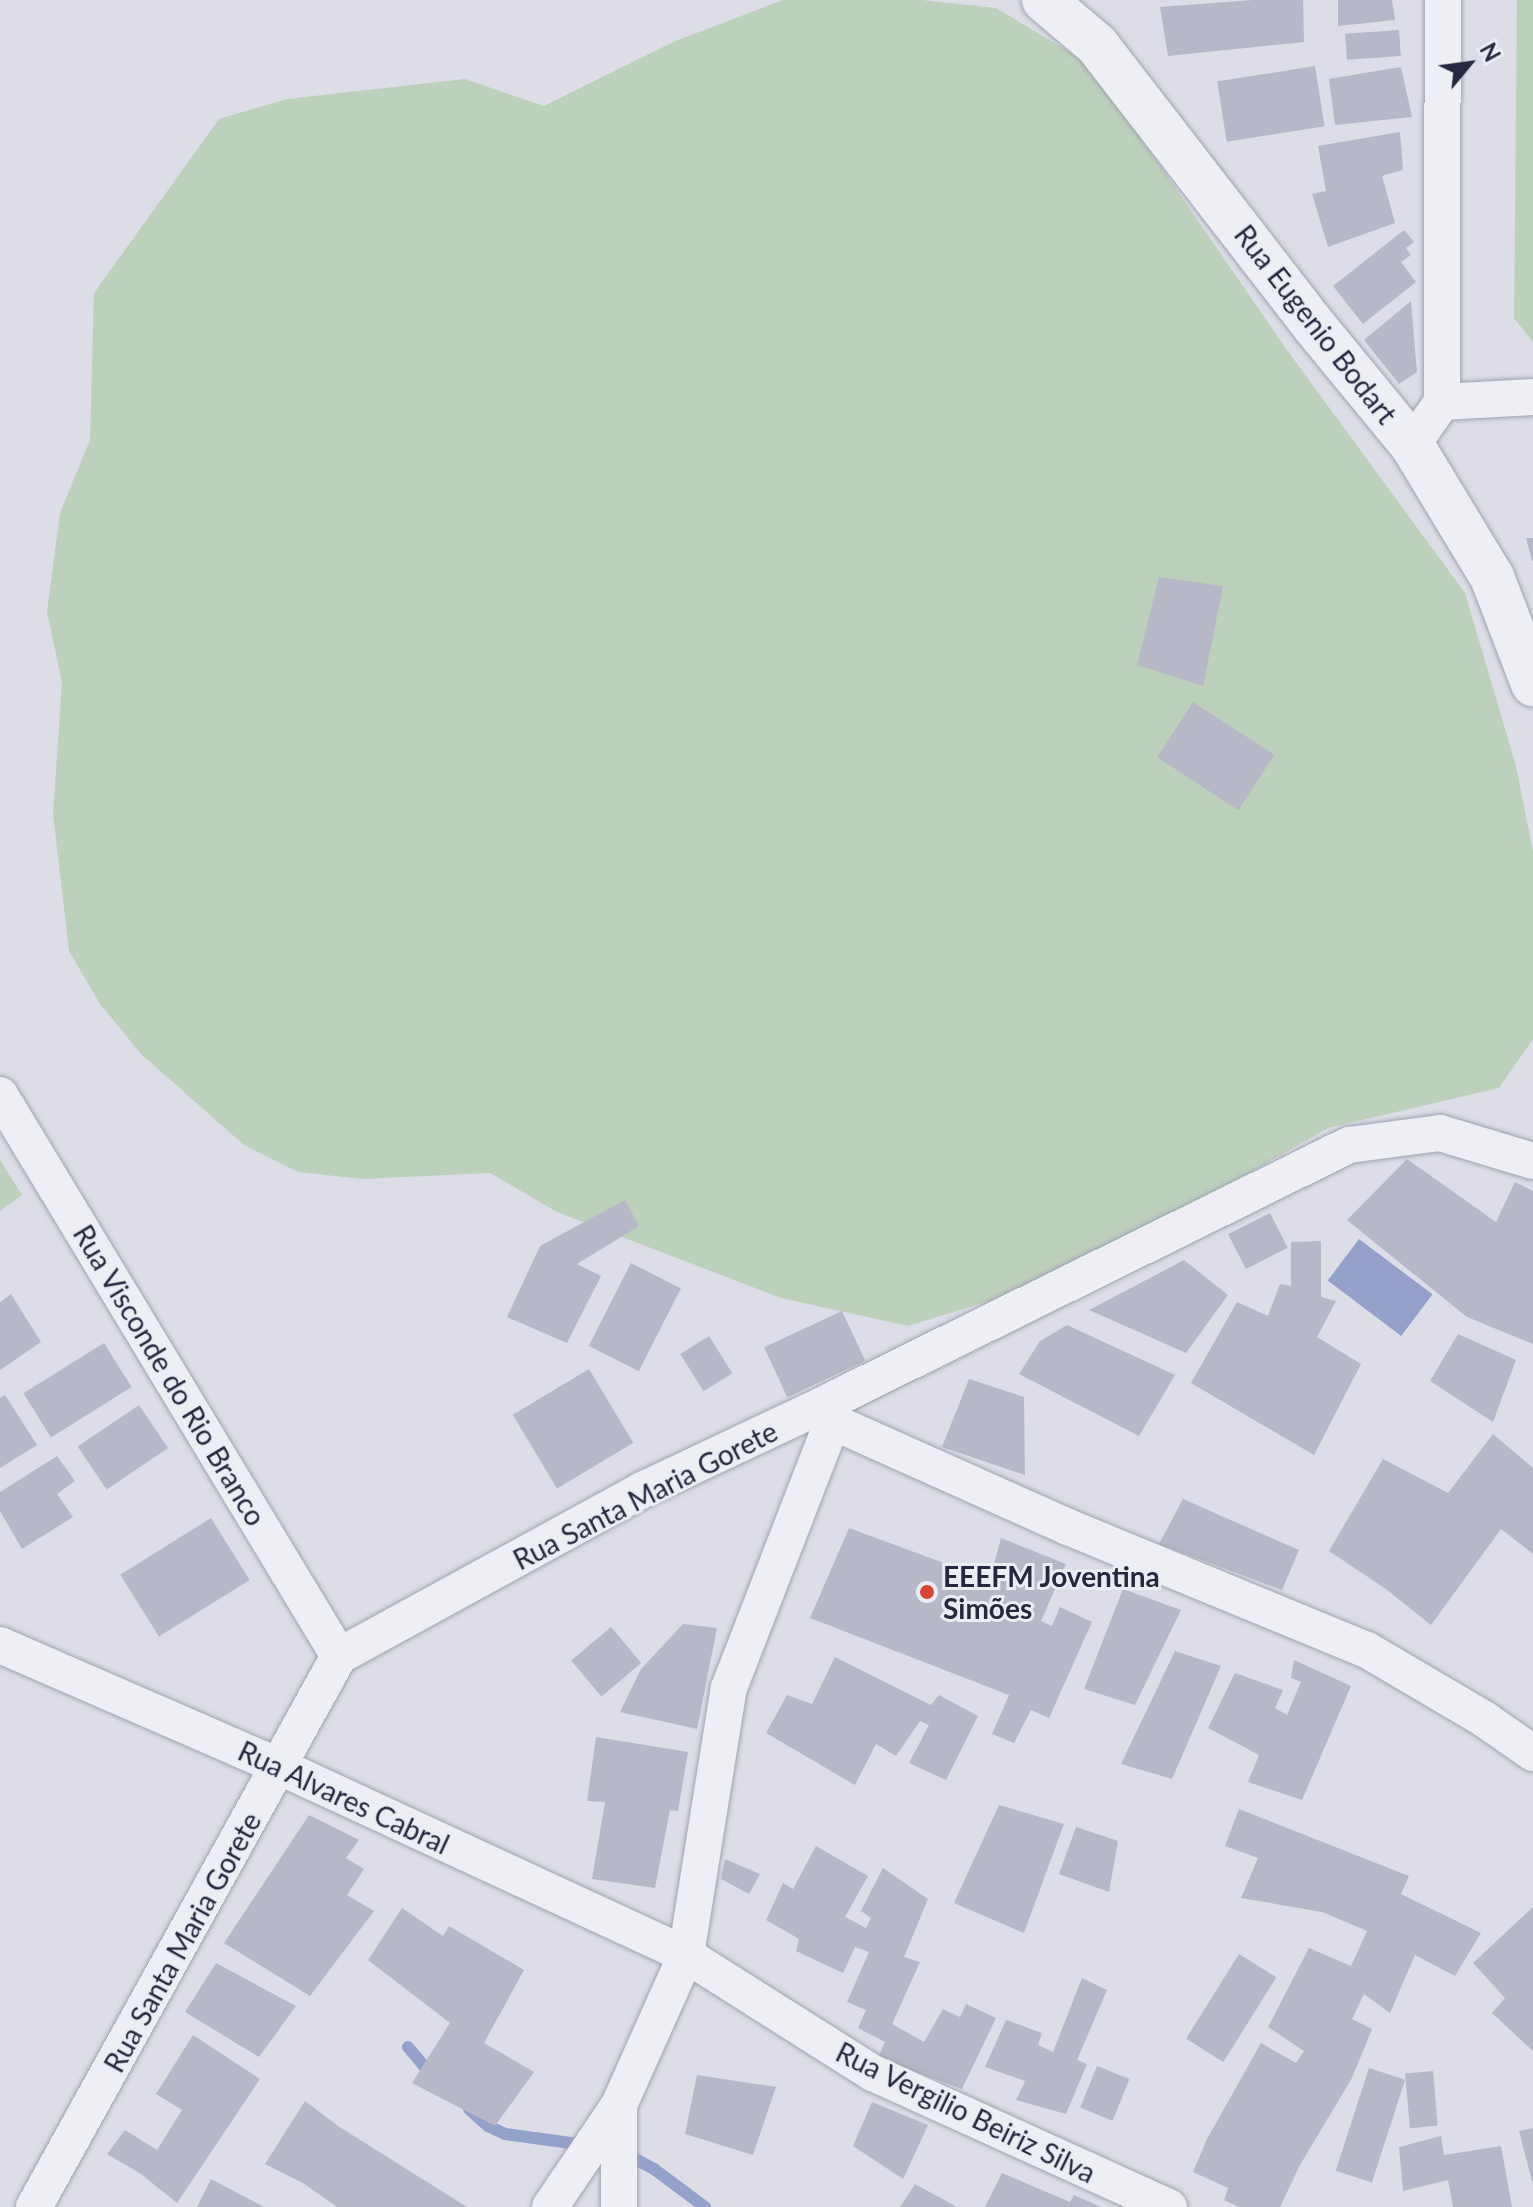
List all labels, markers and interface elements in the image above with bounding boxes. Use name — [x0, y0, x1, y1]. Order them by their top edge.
north arrow — [1429, 24, 1509, 104]
text: N — [1475, 38, 1506, 66]
street label: Rua Eugenio Bodart — [1228, 218, 1404, 430]
street label: Rua Visconde do Rio Branco — [67, 1218, 273, 1532]
street label: Rua Santa Maria Gorete — [507, 1414, 783, 1576]
place label: EEEFM Joventina Simões — [943, 1559, 1161, 1625]
marker: EEEFM Joventina Simões — [918, 1583, 936, 1601]
street label: Rua Alvares Cabral — [233, 1733, 455, 1861]
street label: Rua Santa Maria Gorete — [97, 1806, 267, 2078]
street label: Rua Vergilio Beiriz Silva — [830, 2034, 1102, 2190]

